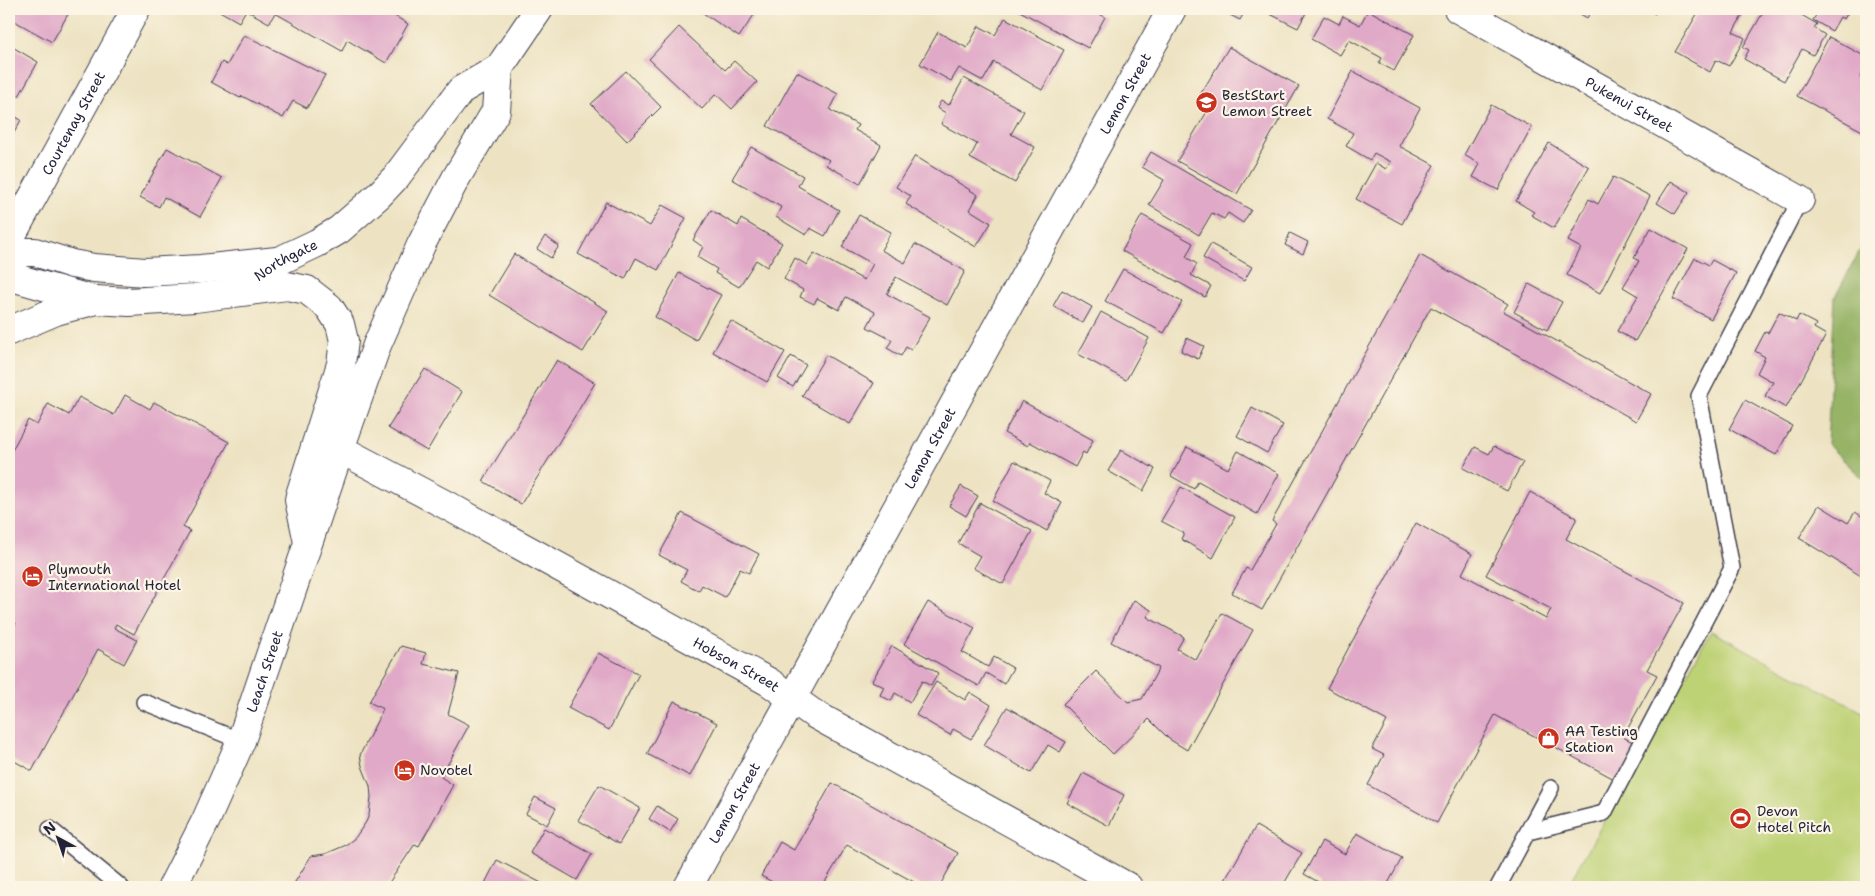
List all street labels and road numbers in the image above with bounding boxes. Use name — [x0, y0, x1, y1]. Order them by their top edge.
street label: Lemon Street — [1096, 50, 1155, 137]
street label: Courtenay Street — [38, 68, 109, 178]
street label: Pukenui Street — [1582, 73, 1676, 136]
street label: Northgate — [250, 235, 320, 285]
street label: Lemon Street — [900, 404, 960, 492]
street label: Leach Street — [242, 628, 287, 715]
street label: Hobson Street — [690, 633, 783, 696]
street label: Lemon Street — [705, 759, 764, 847]

